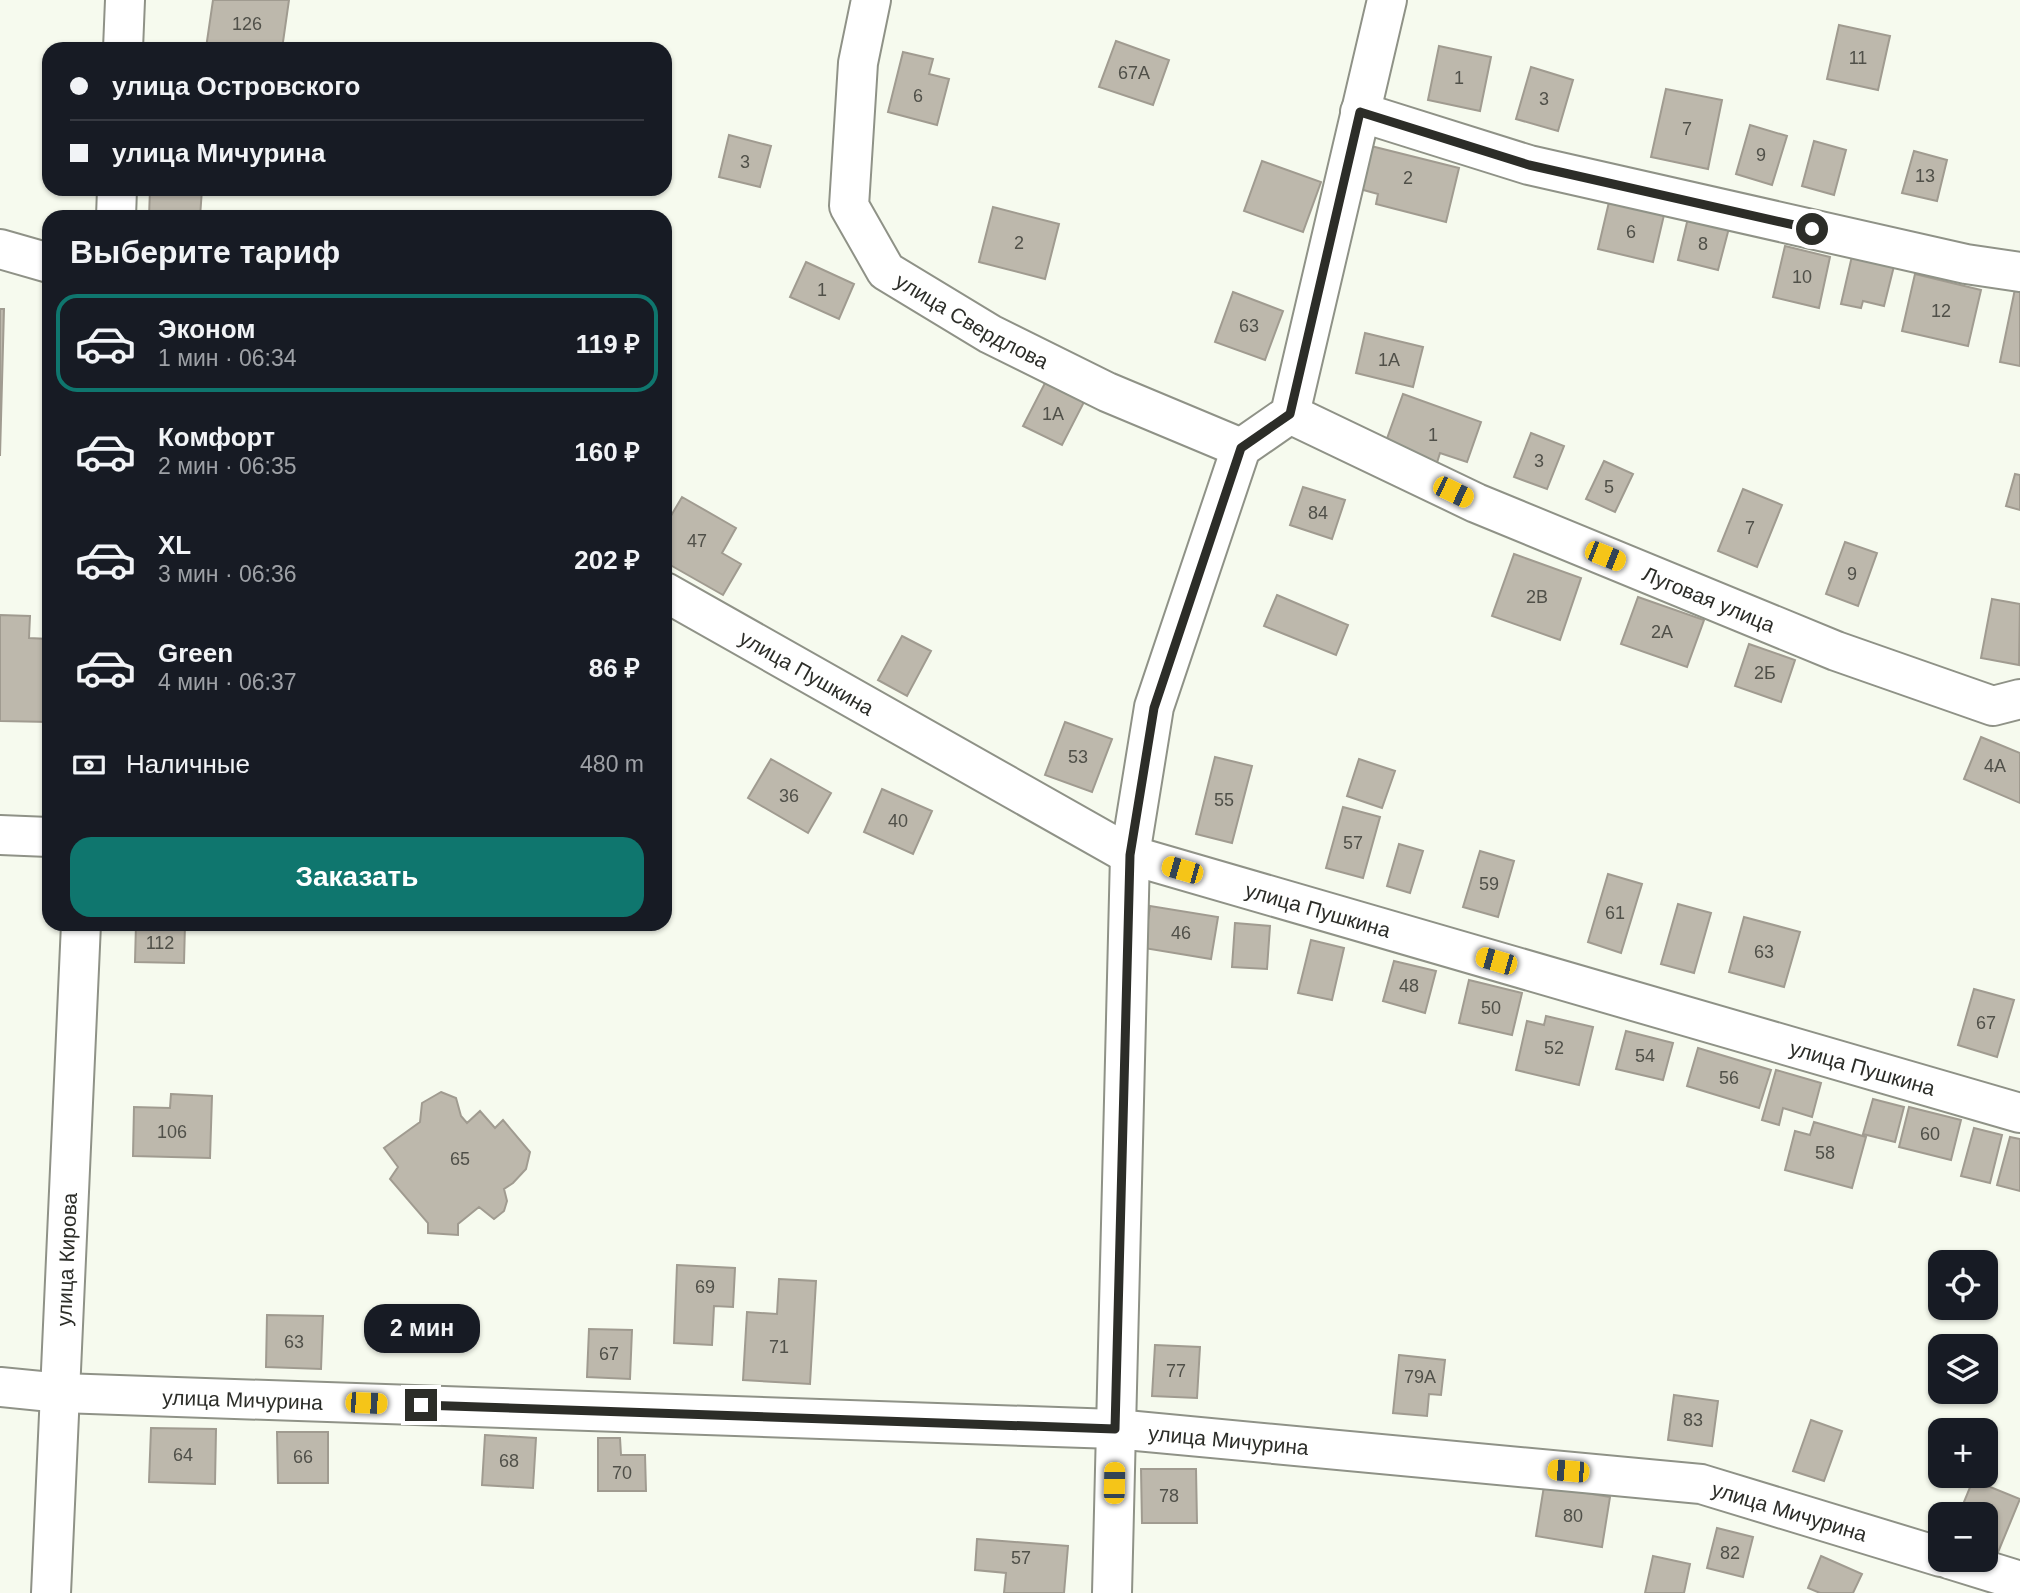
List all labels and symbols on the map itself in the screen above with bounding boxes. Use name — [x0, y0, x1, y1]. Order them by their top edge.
house number: 126 — [232, 14, 262, 34]
house number: 11 — [1849, 48, 1867, 68]
house number: 67А — [1118, 63, 1150, 83]
house number: 1 — [1454, 68, 1464, 88]
house number: 6 — [913, 86, 923, 106]
house number: 3 — [1539, 89, 1549, 109]
house number: 7 — [1682, 119, 1692, 139]
house number: 9 — [1756, 145, 1766, 165]
house number: 3 — [740, 152, 750, 172]
house number: 13 — [1915, 166, 1935, 186]
house number: 2 — [1403, 168, 1413, 188]
route start — [1796, 213, 1828, 245]
house number: 6 — [1626, 222, 1636, 242]
house number: 2 — [1014, 233, 1024, 253]
house number: 8 — [1698, 234, 1708, 254]
house number: 10 — [1792, 267, 1812, 287]
street label: улица Свердлова — [892, 268, 1053, 373]
house number: 1 — [817, 280, 827, 300]
house number: 12 — [1931, 301, 1951, 321]
house number: 63 — [1239, 316, 1259, 336]
house number: 1А — [1378, 350, 1400, 370]
house number: 1А — [1042, 404, 1064, 424]
house number: 1 — [1428, 425, 1438, 445]
house number: 3 — [1534, 451, 1544, 471]
car — [1430, 473, 1477, 511]
house number: 5 — [1604, 477, 1614, 497]
house number: 84 — [1308, 503, 1328, 523]
house number: 7 — [1745, 518, 1755, 538]
house number: 47 — [687, 531, 707, 551]
car — [1582, 538, 1629, 574]
street label: Луговая улица — [1639, 561, 1779, 636]
house number: 9 — [1847, 564, 1857, 584]
house number: 2В — [1526, 587, 1548, 607]
house number: 2А — [1651, 622, 1673, 642]
street label: улица Пушкина — [736, 625, 878, 719]
house number: 2Б — [1754, 663, 1776, 683]
house number: 53 — [1068, 747, 1088, 767]
house number: 4А — [1984, 756, 2006, 776]
house number: 36 — [779, 786, 799, 806]
house number: 55 — [1214, 790, 1234, 810]
house number: 40 — [888, 811, 908, 831]
house number: 57 — [1343, 833, 1363, 853]
car — [1159, 854, 1206, 886]
house number: 59 — [1479, 874, 1499, 894]
street label: улица Пушкина — [1243, 878, 1394, 942]
house number: 61 — [1605, 903, 1625, 923]
house number: 46 — [1171, 923, 1191, 943]
house number: 112 — [146, 933, 174, 953]
house number: 63 — [1754, 942, 1774, 962]
car — [1473, 945, 1520, 977]
house number: 48 — [1399, 976, 1419, 996]
house number: 50 — [1481, 998, 1501, 1018]
house number: 67 — [1976, 1013, 1996, 1033]
street label: улица Пушкина — [1787, 1035, 1938, 1099]
house number: 52 — [1544, 1038, 1564, 1058]
house number: 54 — [1635, 1046, 1655, 1066]
house number: 56 — [1719, 1068, 1739, 1088]
house number: 106 — [157, 1122, 187, 1142]
house number: 60 — [1920, 1124, 1940, 1144]
house number: 58 — [1815, 1143, 1835, 1163]
house number: 65 — [450, 1149, 470, 1169]
street label: улица Кирова — [51, 1192, 80, 1327]
house number: 69 — [695, 1277, 715, 1297]
callout: 2 мин — [363, 1304, 479, 1352]
house number: 63 — [284, 1332, 304, 1352]
house number: 71 — [769, 1337, 789, 1357]
house number: 67 — [599, 1344, 619, 1364]
house number: 77 — [1166, 1361, 1186, 1381]
house number: 79А — [1404, 1367, 1436, 1387]
street label: улица Мичурина — [162, 1385, 324, 1413]
route end — [405, 1389, 437, 1421]
car — [345, 1392, 388, 1414]
house number: 83 — [1683, 1410, 1703, 1430]
street label: улица Мичурина — [1147, 1421, 1310, 1459]
house number: 64 — [173, 1445, 193, 1465]
house number: 66 — [293, 1447, 313, 1467]
house number: 68 — [499, 1451, 519, 1471]
car — [1547, 1459, 1590, 1483]
car — [1104, 1462, 1125, 1504]
house number: 70 — [612, 1463, 632, 1483]
street label: улица Мичурина — [1709, 1477, 1870, 1545]
house number: 78 — [1159, 1486, 1179, 1506]
house number: 80 — [1563, 1506, 1583, 1526]
house number: 82 — [1720, 1543, 1740, 1563]
house number: 57 — [1011, 1548, 1031, 1568]

